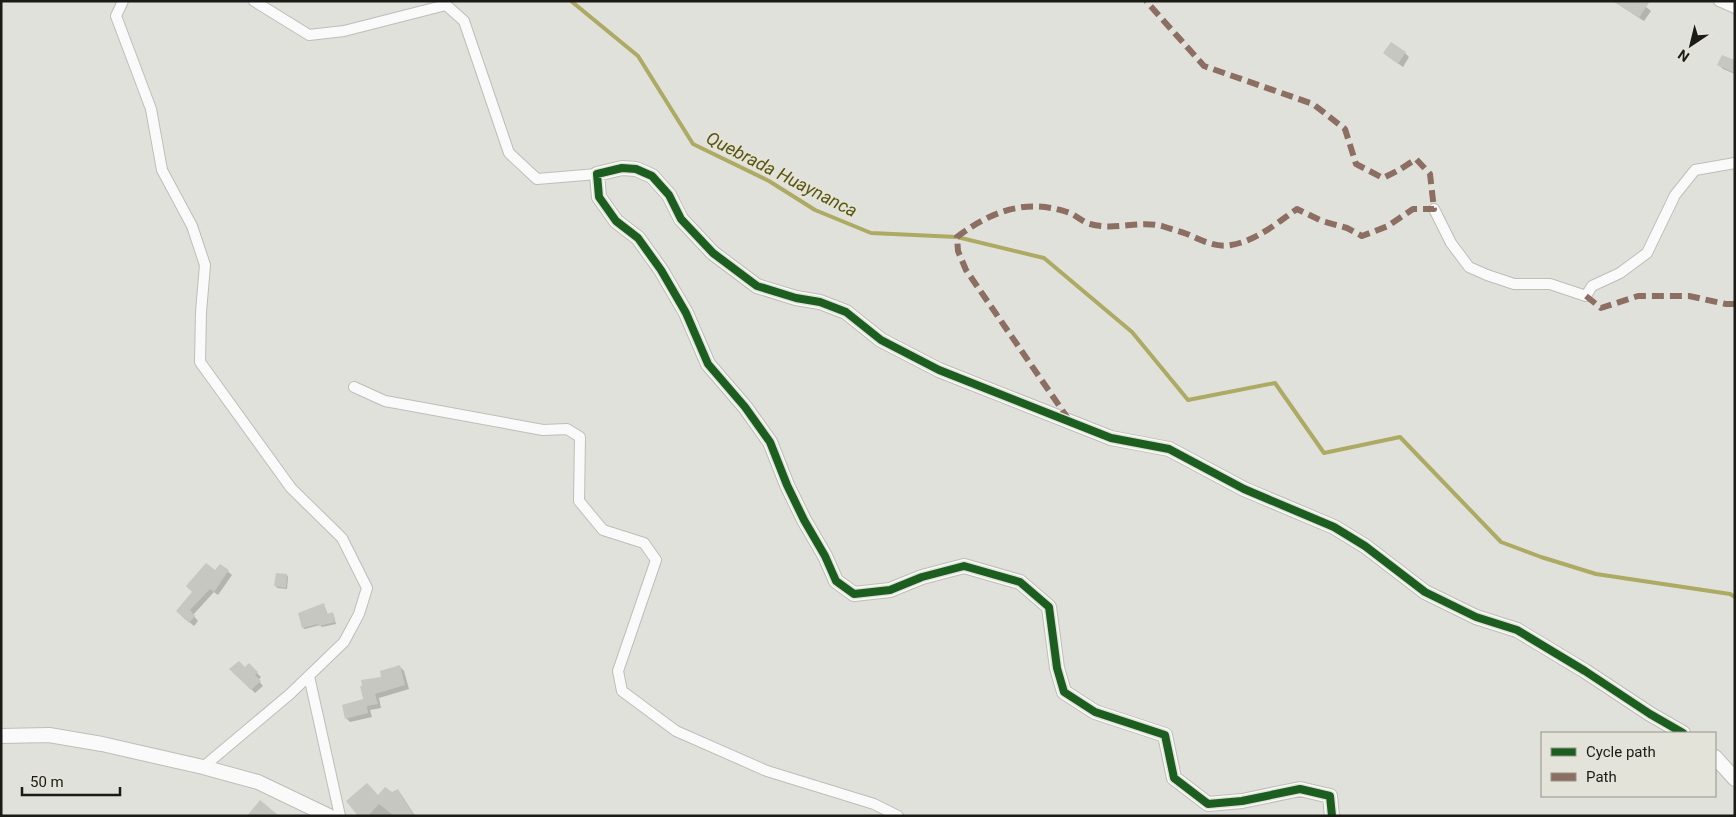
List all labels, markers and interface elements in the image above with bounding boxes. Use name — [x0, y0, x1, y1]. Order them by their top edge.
north arrow — [1666, 20, 1716, 70]
text: N — [1675, 46, 1692, 65]
water label: Quebrada Huaynanca — [703, 127, 861, 221]
legend — [1541, 732, 1716, 797]
text: Cycle path — [1586, 743, 1656, 761]
scale bar — [22, 764, 120, 796]
text: Path — [1586, 768, 1617, 786]
text: 50 m — [30, 773, 64, 791]

